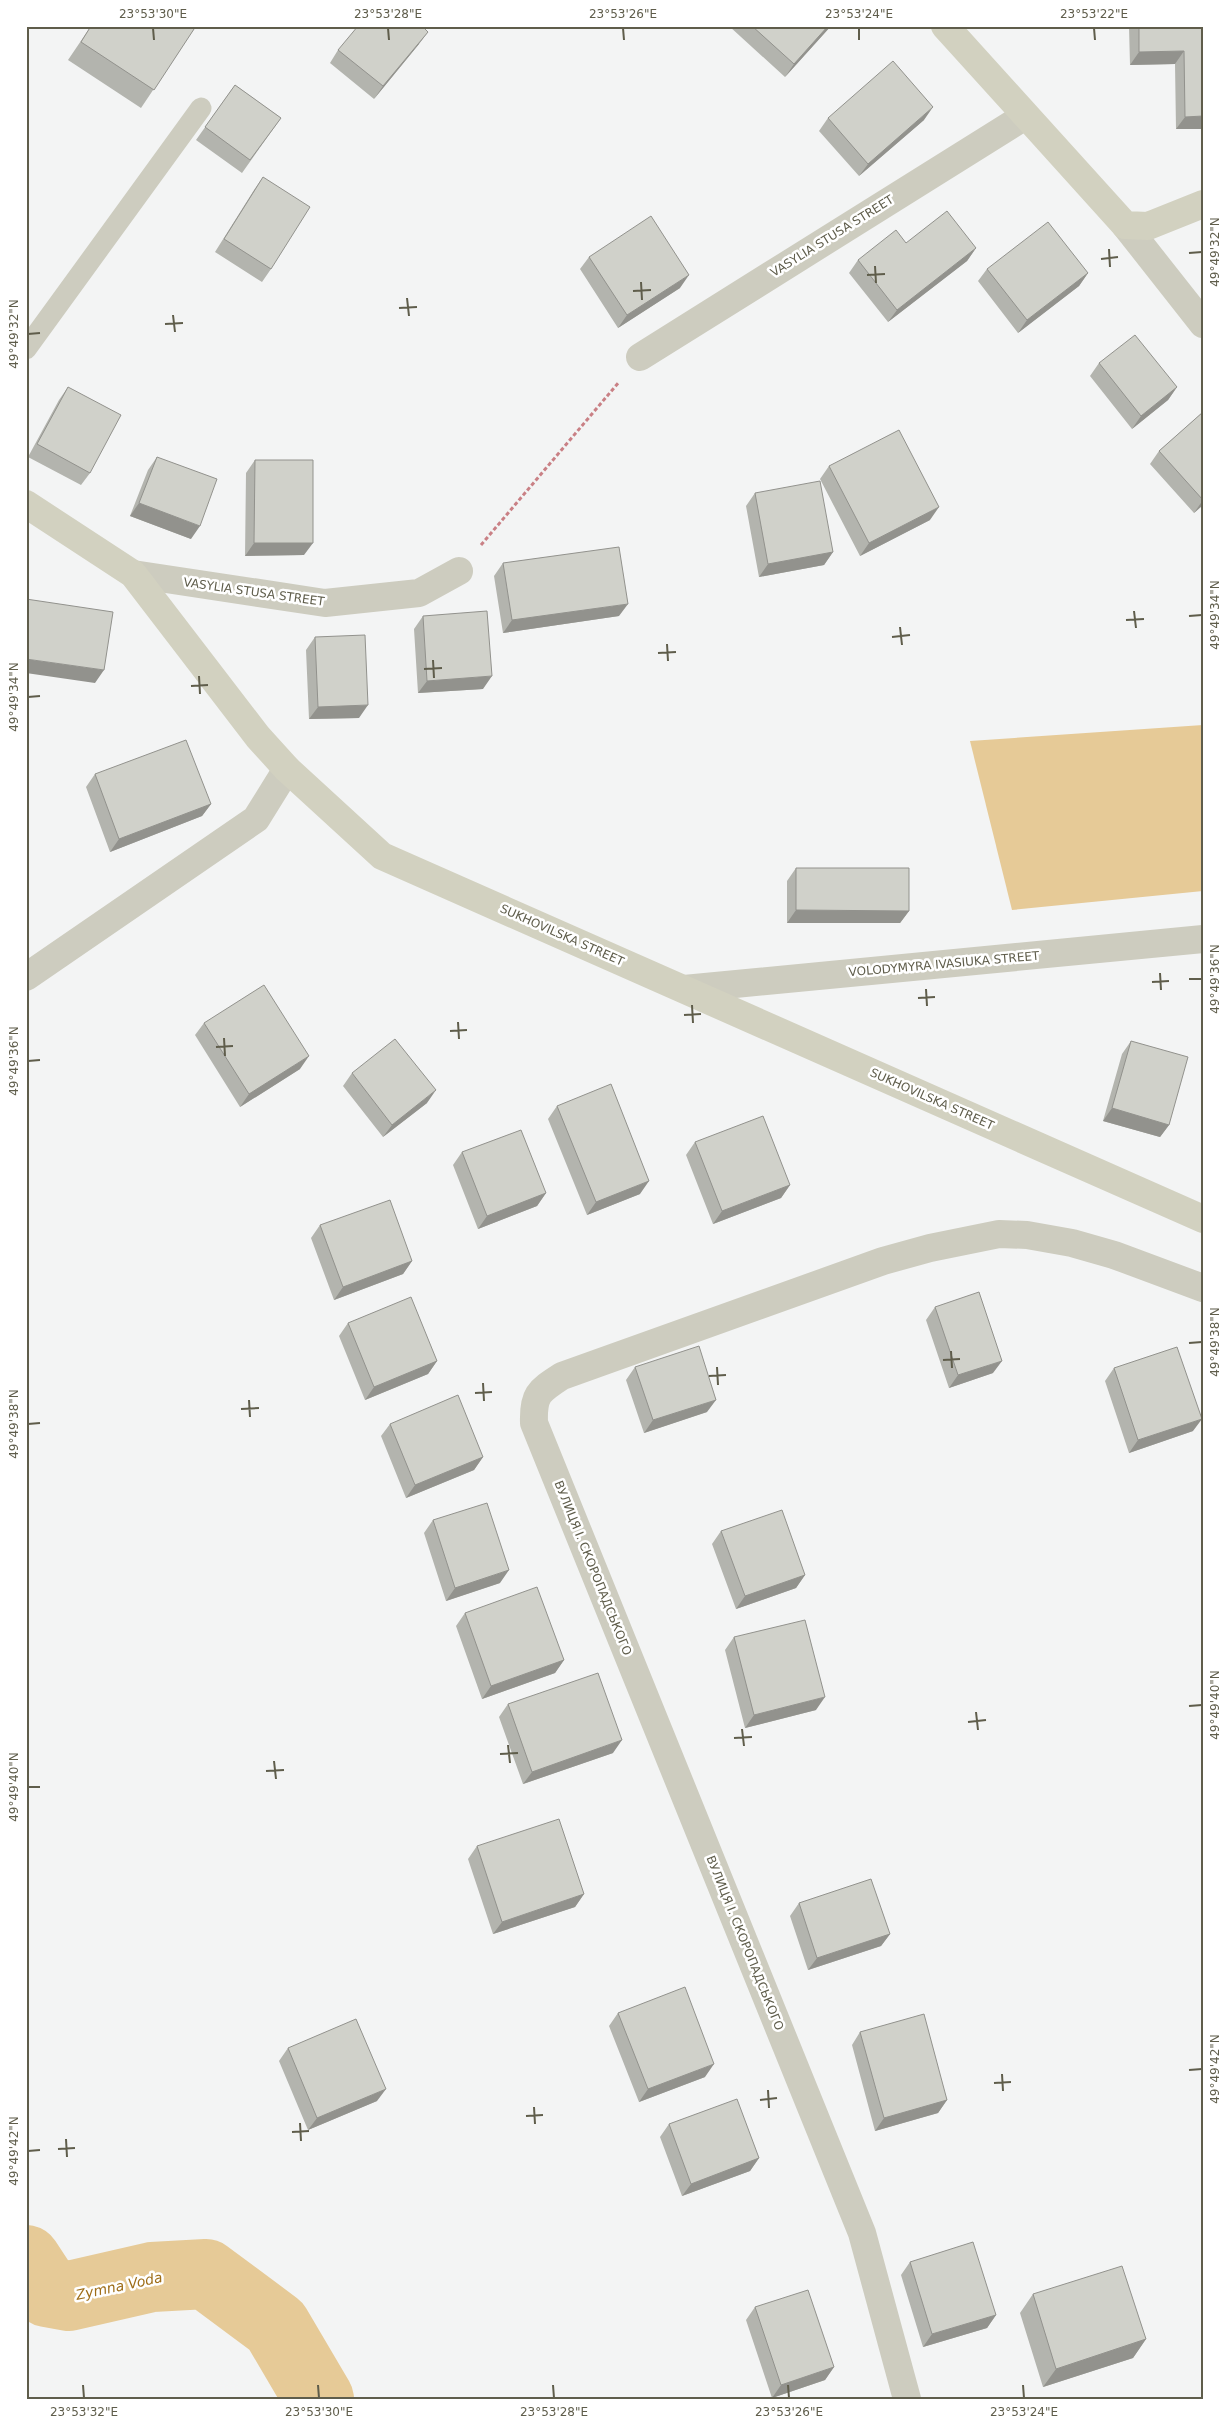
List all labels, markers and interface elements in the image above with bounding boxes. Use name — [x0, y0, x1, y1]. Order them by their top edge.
text: 23°53'30"E — [119, 7, 187, 21]
text: 23°53'28"E — [354, 7, 422, 21]
text: 23°53'26"E — [589, 7, 657, 21]
text: 23°53'24"E — [825, 7, 893, 21]
text: 23°53'22"E — [1060, 7, 1128, 21]
street label: VASYLIA STUSA STREET — [768, 192, 897, 280]
text: 49°49'32"N — [1208, 217, 1222, 287]
text: 49°49'32"N — [7, 299, 21, 369]
street label: VASYLIA STUSA STREET — [183, 575, 326, 609]
text: 49°49'34"N — [1208, 580, 1222, 650]
text: 49°49'34"N — [7, 662, 21, 732]
street label: SUKHOVILSKA STREET — [498, 901, 627, 969]
text: 49°49'36"N — [1208, 944, 1222, 1014]
street label: VOLODYMYRA IVASIUKA STREET — [848, 949, 1041, 979]
text: 49°49'36"N — [7, 1026, 21, 1096]
street label: SUKHOVILSKA STREET — [868, 1065, 997, 1133]
text: 49°49'38"N — [1208, 1307, 1222, 1377]
text: 49°49'38"N — [7, 1389, 21, 1459]
street label: ВУЛИЦЯ І. СКОРОПАДСЬКОГО — [551, 1479, 635, 1657]
text: 49°49'40"N — [1208, 1670, 1222, 1740]
text: 49°49'40"N — [7, 1752, 21, 1822]
street label: ВУЛИЦЯ І. СКОРОПАДСЬКОГО — [703, 1854, 787, 2032]
text: 49°49'42"N — [1208, 2034, 1222, 2104]
text: 49°49'42"N — [7, 2116, 21, 2186]
water label: Zymna Voda — [73, 2269, 164, 2303]
text: 23°53'32"E — [50, 2405, 118, 2419]
text: 23°53'30"E — [285, 2405, 353, 2419]
text: 23°53'28"E — [520, 2405, 588, 2419]
text: 23°53'26"E — [755, 2405, 823, 2419]
text: 23°53'24"E — [990, 2405, 1058, 2419]

